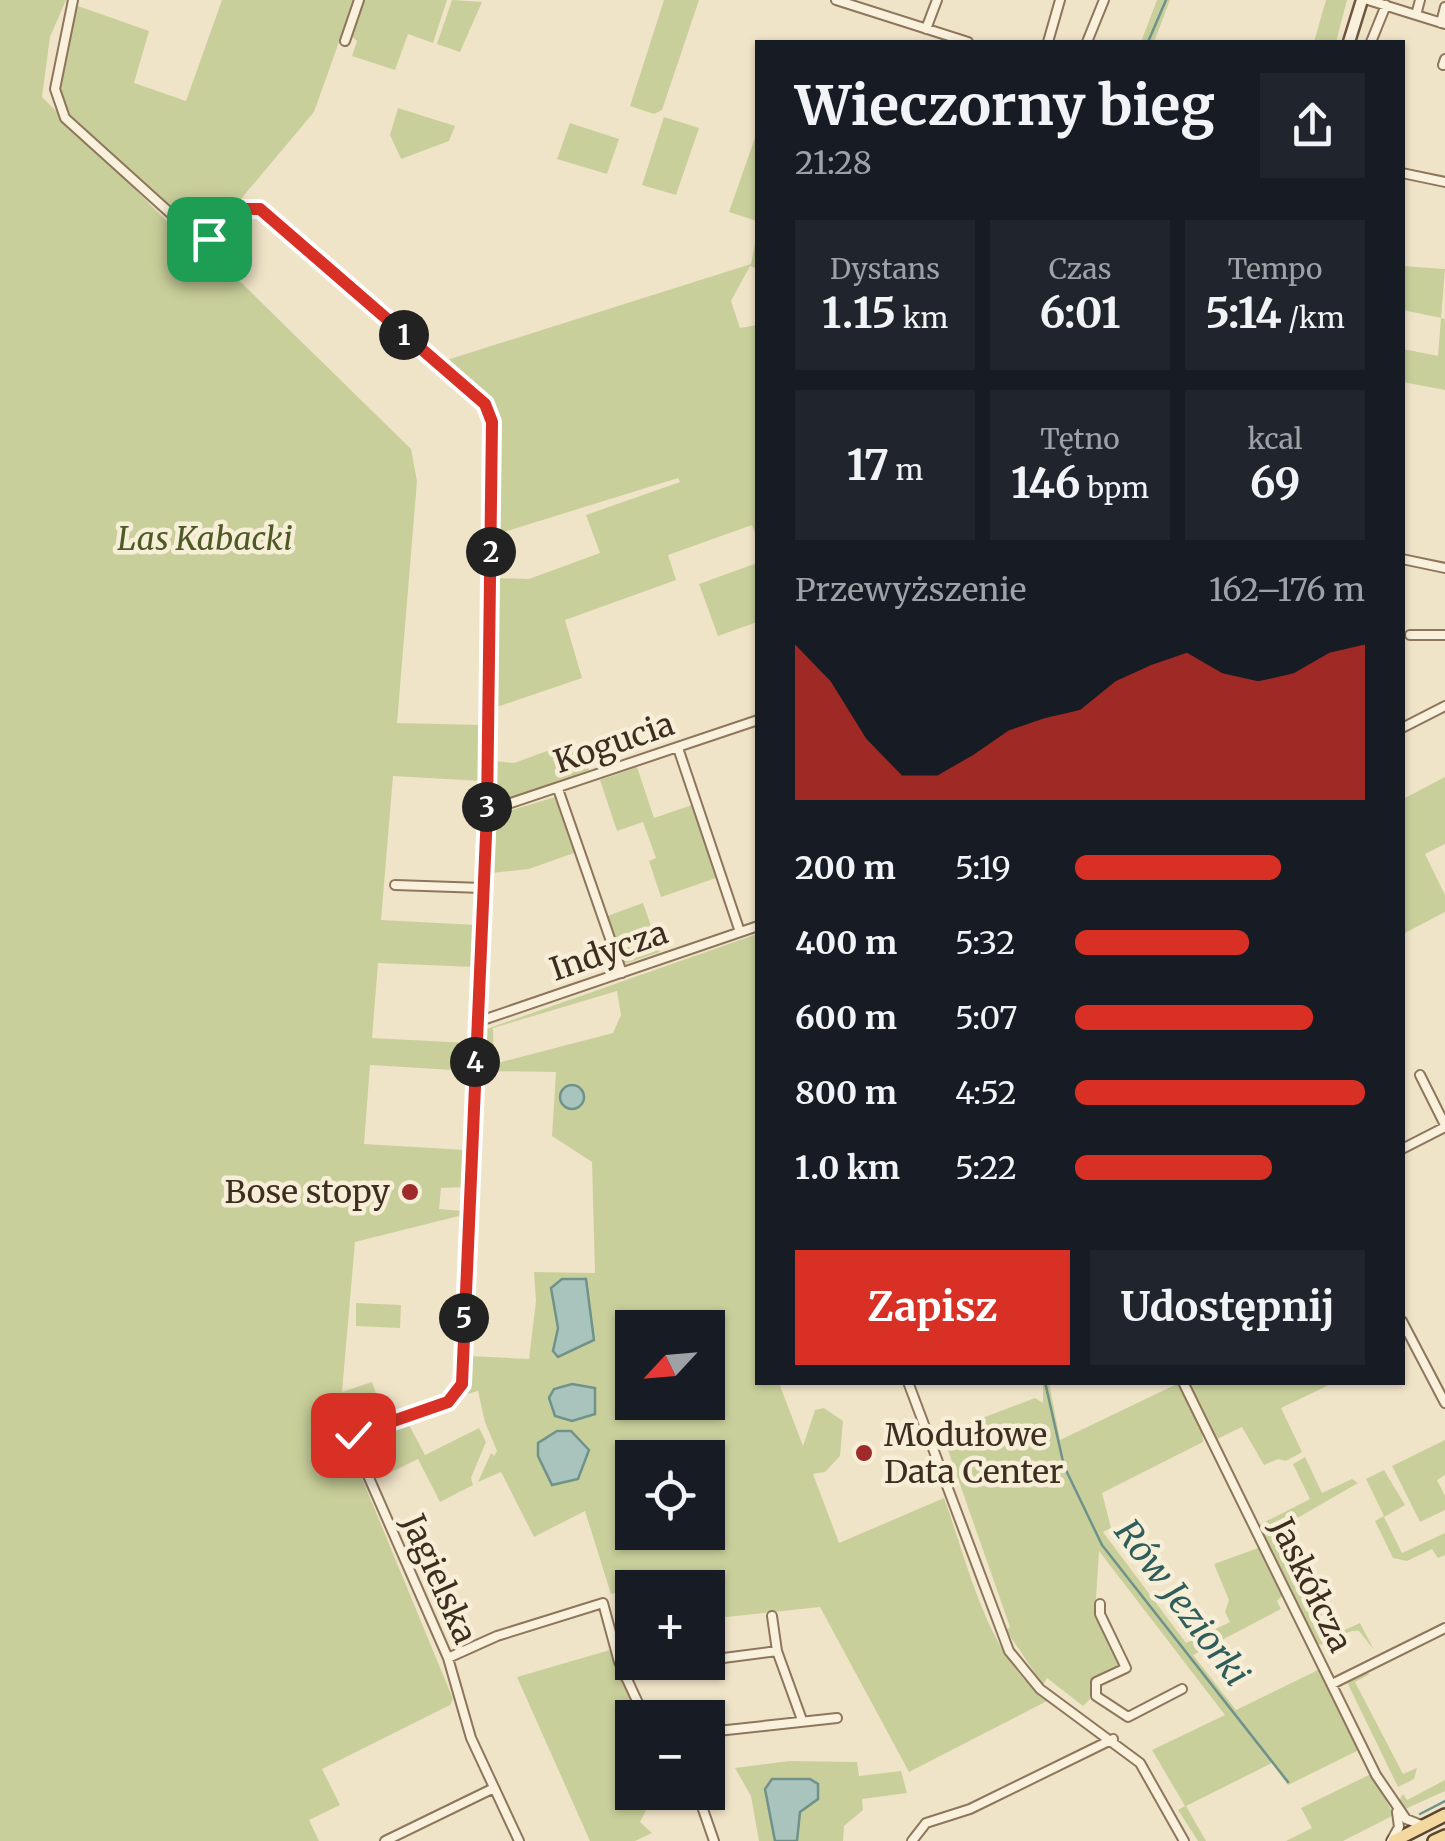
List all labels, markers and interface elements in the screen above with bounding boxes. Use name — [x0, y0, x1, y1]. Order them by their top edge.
text: Wieczorny bieg — [795, 71, 1215, 140]
button: share — [1260, 73, 1365, 178]
text: 21:28 — [795, 143, 872, 183]
pin — [167, 197, 252, 282]
icon: arrive — [182, 212, 237, 267]
text: Dystans — [830, 251, 940, 287]
text: Czas — [1049, 251, 1111, 287]
text: Tempo — [1228, 251, 1322, 287]
text: 1.15 — [822, 287, 896, 339]
text: 6:01 — [1040, 287, 1120, 339]
text: 5:14 — [1205, 287, 1282, 339]
text: km — [896, 300, 948, 336]
text: /km — [1282, 300, 1345, 336]
pin: 1 — [379, 310, 429, 360]
text: 1 — [398, 317, 410, 353]
text: Tętno — [1040, 421, 1120, 457]
text: kcal — [1247, 421, 1303, 457]
text: 17 — [847, 439, 889, 491]
text: m — [889, 452, 923, 488]
text: 146 — [1011, 457, 1081, 509]
text: 69 — [1250, 457, 1300, 509]
text: bpm — [1081, 470, 1149, 506]
park label: Las Kabacki — [117, 519, 293, 559]
pin: 2 — [466, 527, 516, 577]
text: 2 — [483, 534, 499, 570]
text: Przewyższenie — [795, 570, 1027, 610]
text: 162–176 m — [1209, 570, 1365, 610]
street label: Kogucia — [549, 704, 679, 782]
pin: 3 — [462, 782, 512, 832]
text: 3 — [479, 789, 495, 825]
text: 200 m — [795, 848, 896, 888]
text: 5:19 — [955, 848, 1011, 888]
street label: Indycza — [545, 912, 673, 990]
text: 400 m — [795, 923, 897, 963]
text: 5:32 — [955, 923, 1015, 963]
text: 600 m — [795, 998, 897, 1038]
text: 5:07 — [955, 998, 1018, 1038]
pin: 4 — [450, 1037, 500, 1087]
text: 4 — [466, 1044, 484, 1080]
text: 800 m — [795, 1073, 897, 1113]
text: 4:52 — [955, 1073, 1017, 1113]
text: 1.0 km — [795, 1148, 900, 1188]
text: 5:22 — [955, 1148, 1017, 1188]
place label: Bose stopy — [225, 1172, 390, 1212]
marker: Bose stopy — [399, 1181, 421, 1203]
button: Zapisz — [795, 1250, 1070, 1365]
button: Udostępnij — [1090, 1250, 1365, 1365]
pin: 5 — [439, 1293, 489, 1343]
text: 5 — [456, 1300, 472, 1336]
north arrow — [615, 1310, 725, 1420]
map controls — [615, 1310, 725, 1810]
pin — [311, 1393, 396, 1478]
icon: check — [326, 1408, 381, 1463]
place label: Modułowe Data Center — [884, 1415, 1063, 1492]
button: locate — [615, 1440, 725, 1550]
marker: Modułowe Data Center — [853, 1442, 875, 1464]
street label: Jagielska — [392, 1507, 485, 1650]
street label: Jaskółcza — [1261, 1510, 1361, 1659]
water label: Rów Jeziorki — [1105, 1511, 1259, 1695]
button: + — [615, 1570, 725, 1680]
button: − — [615, 1700, 725, 1810]

